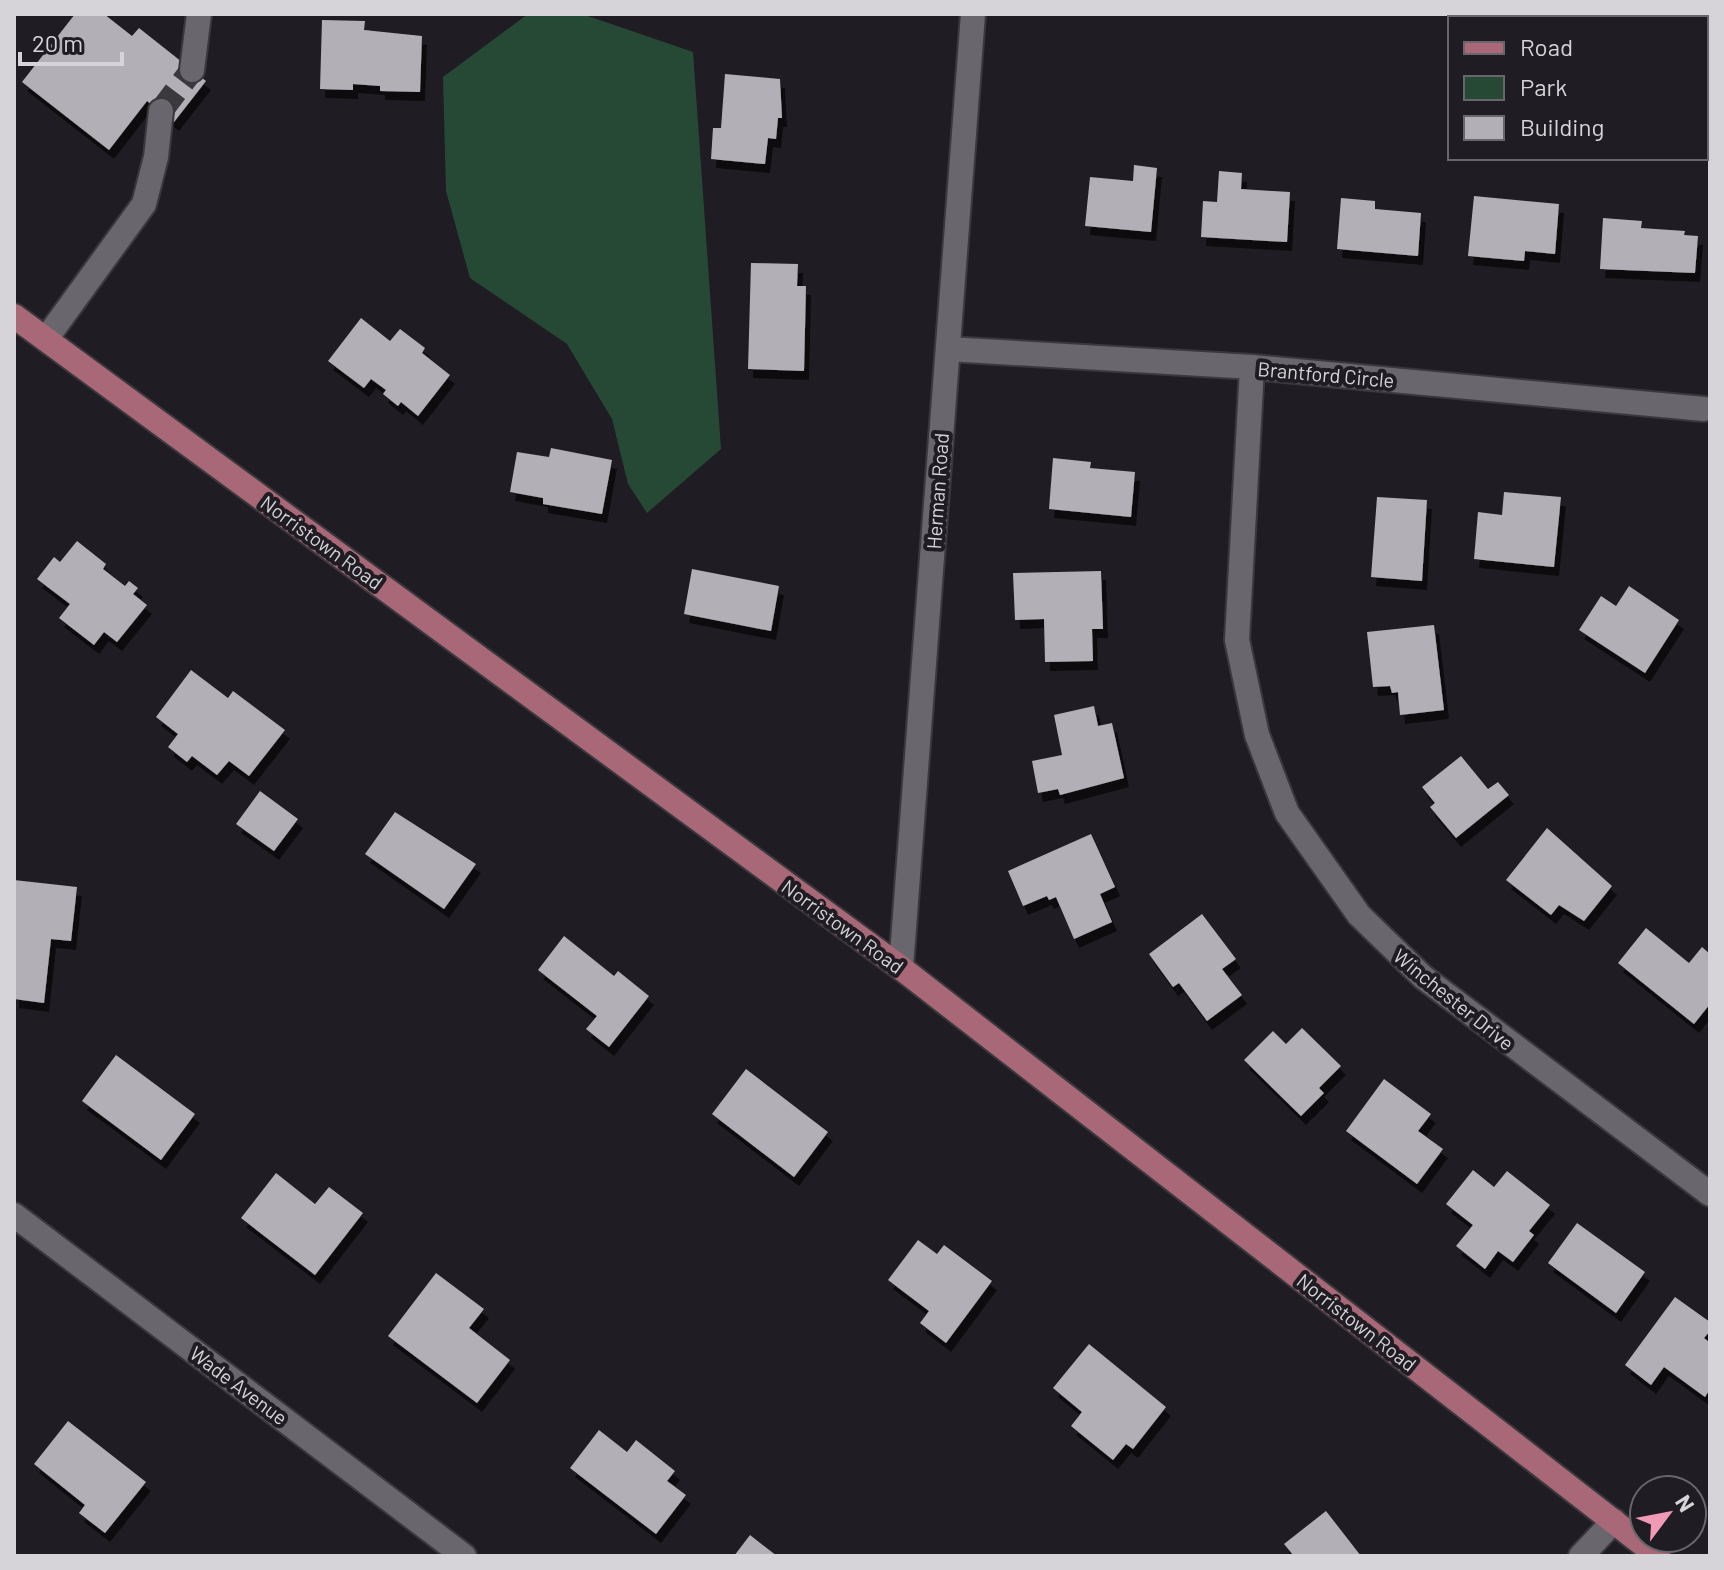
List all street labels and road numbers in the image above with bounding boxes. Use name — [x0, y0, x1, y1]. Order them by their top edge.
street label: Brantford Circle — [1257, 356, 1395, 392]
street label: Herman Road — [921, 432, 953, 550]
street label: Norristown Road — [256, 490, 388, 594]
street label: Norristown Road — [777, 874, 909, 978]
street label: Winchester Drive — [1389, 943, 1519, 1055]
street label: Norristown Road — [1293, 1268, 1421, 1376]
street label: Wade Avenue — [185, 1341, 293, 1429]

